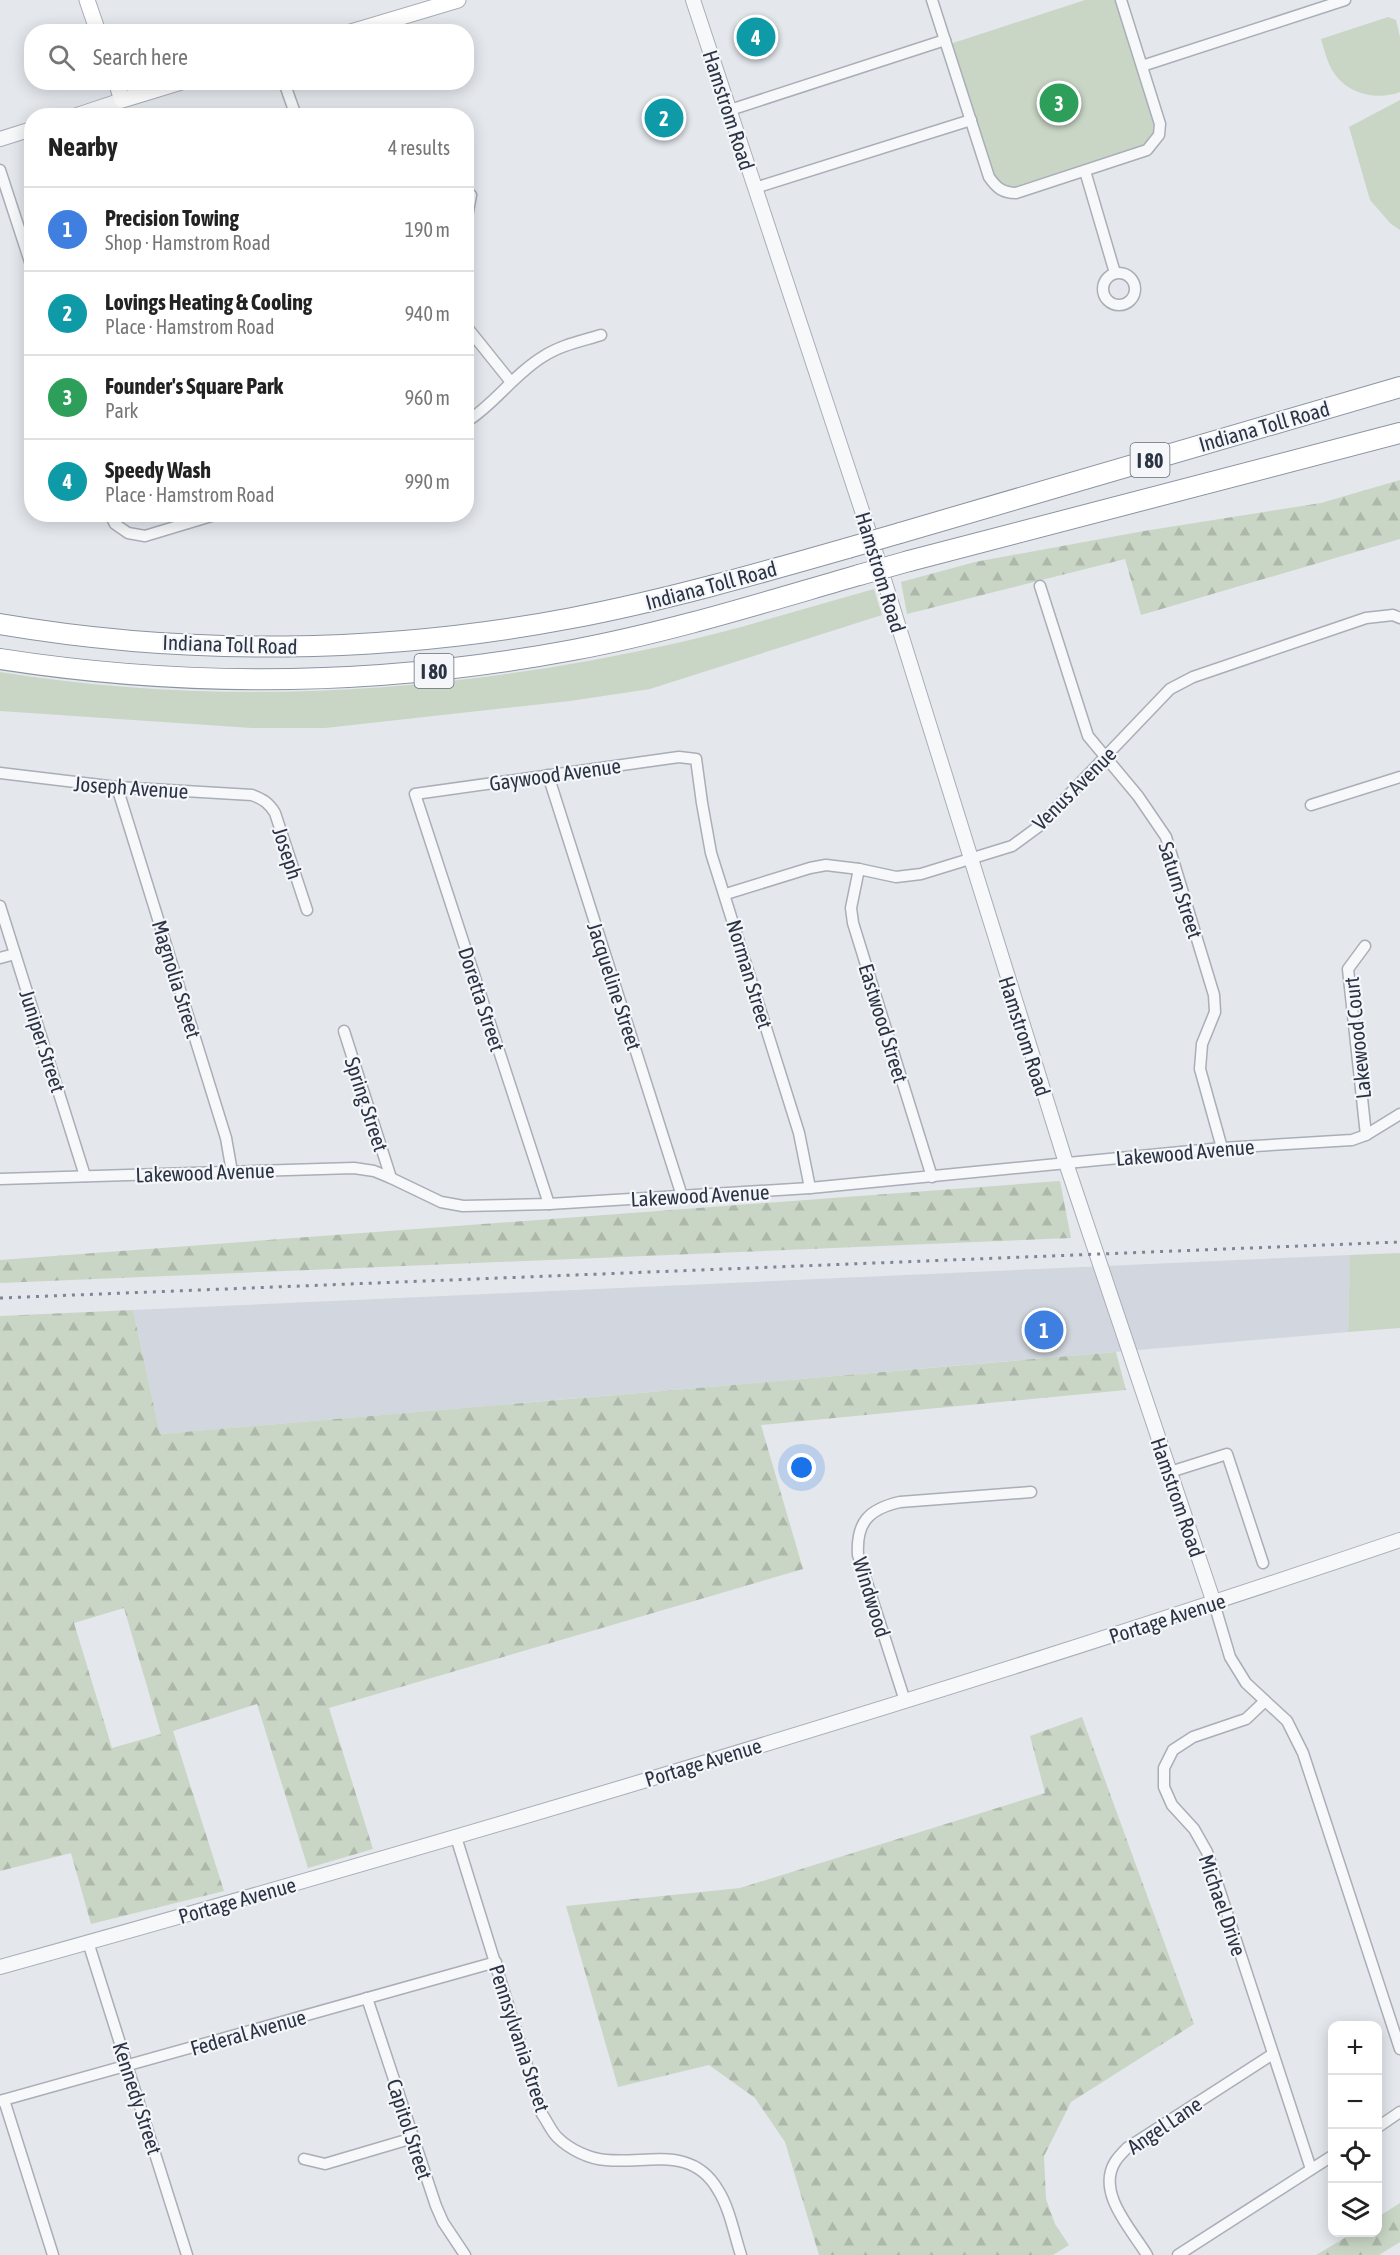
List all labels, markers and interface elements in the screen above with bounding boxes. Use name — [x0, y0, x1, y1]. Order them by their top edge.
pin: 4 — [736, 15, 776, 60]
search box — [24, 24, 474, 90]
icon: search — [45, 41, 78, 74]
text: Search here — [93, 44, 188, 70]
street label: Hamstrom Road — [698, 47, 760, 173]
pin: 3 — [1040, 80, 1078, 126]
pin: 2 — [644, 96, 684, 140]
text: Nearby — [48, 132, 118, 162]
text: 4 results — [388, 136, 450, 159]
text: Precision Towing — [105, 205, 239, 231]
text: 1 — [63, 218, 72, 241]
text: 190 m — [405, 218, 450, 241]
text: Shop · Hamstrom Road — [105, 231, 271, 254]
text: Lovings Heating & Cooling — [105, 289, 312, 315]
text: 2 — [63, 302, 72, 325]
text: 940 m — [405, 302, 450, 325]
text: Place · Hamstrom Road — [105, 315, 274, 338]
text: Founder's Square Park — [105, 373, 283, 399]
text: 3 — [63, 386, 72, 409]
text: 960 m — [405, 386, 450, 409]
street label: Indiana Toll Road — [1196, 396, 1332, 456]
text: Park — [105, 399, 138, 422]
road number: I 80 — [1130, 443, 1170, 477]
text: Speedy Wash — [105, 457, 211, 483]
text: 4 — [63, 470, 72, 493]
text: 990 m — [405, 470, 450, 493]
text: Place · Hamstrom Road — [105, 483, 274, 506]
street label: Hamstrom Road — [851, 509, 911, 635]
street label: Indiana Toll Road — [643, 556, 779, 614]
street label: Indiana Toll Road — [162, 630, 298, 658]
road number: I 80 — [414, 654, 454, 688]
street label: Venus Avenue — [1027, 741, 1121, 835]
street label: Gaywood Avenue — [488, 753, 622, 795]
street label: Joseph Avenue — [73, 771, 189, 803]
street label: Joseph — [268, 824, 308, 882]
street label: Saturn Street — [1154, 839, 1208, 941]
street label: Magnolia Street — [148, 917, 206, 1041]
street label: Norman Street — [722, 917, 778, 1031]
street label: Jacqueline Street — [583, 919, 647, 1053]
street label: Doretta Street — [454, 944, 510, 1054]
street label: Eastwood Street — [855, 961, 913, 1085]
street label: Hamstrom Road — [994, 973, 1056, 1099]
street label: Lakewood Court — [1339, 976, 1375, 1100]
street label: Juniper Street — [15, 987, 71, 1095]
street label: Spring Street — [340, 1054, 394, 1154]
street label: Lakewood Avenue — [1115, 1134, 1255, 1170]
street label: Lakewood Avenue — [135, 1158, 275, 1186]
street label: Lakewood Avenue — [630, 1179, 770, 1211]
pin: 1 — [1024, 1308, 1064, 1352]
street label: Hamstrom Road — [1146, 1434, 1210, 1560]
your location — [787, 1453, 816, 1482]
street label: Windwood — [849, 1554, 895, 1640]
street label: Portage Avenue — [1106, 1588, 1228, 1648]
street label: Portage Avenue — [642, 1733, 764, 1791]
street label: Michael Drive — [1195, 1851, 1251, 1959]
street label: Portage Avenue — [176, 1872, 298, 1928]
street label: Pennsylvania Street — [485, 1961, 555, 2115]
street label: Federal Avenue — [187, 2004, 309, 2060]
map controls — [1328, 2021, 1382, 2237]
button: + — [1328, 2021, 1382, 2075]
street label: Kennedy Street — [109, 2039, 167, 2157]
button: − — [1328, 2075, 1382, 2129]
street label: Capitol Street — [382, 2076, 438, 2182]
street label: Angel Lane — [1122, 2091, 1206, 2159]
button: locate — [1328, 2129, 1382, 2183]
button: layers — [1328, 2183, 1382, 2237]

